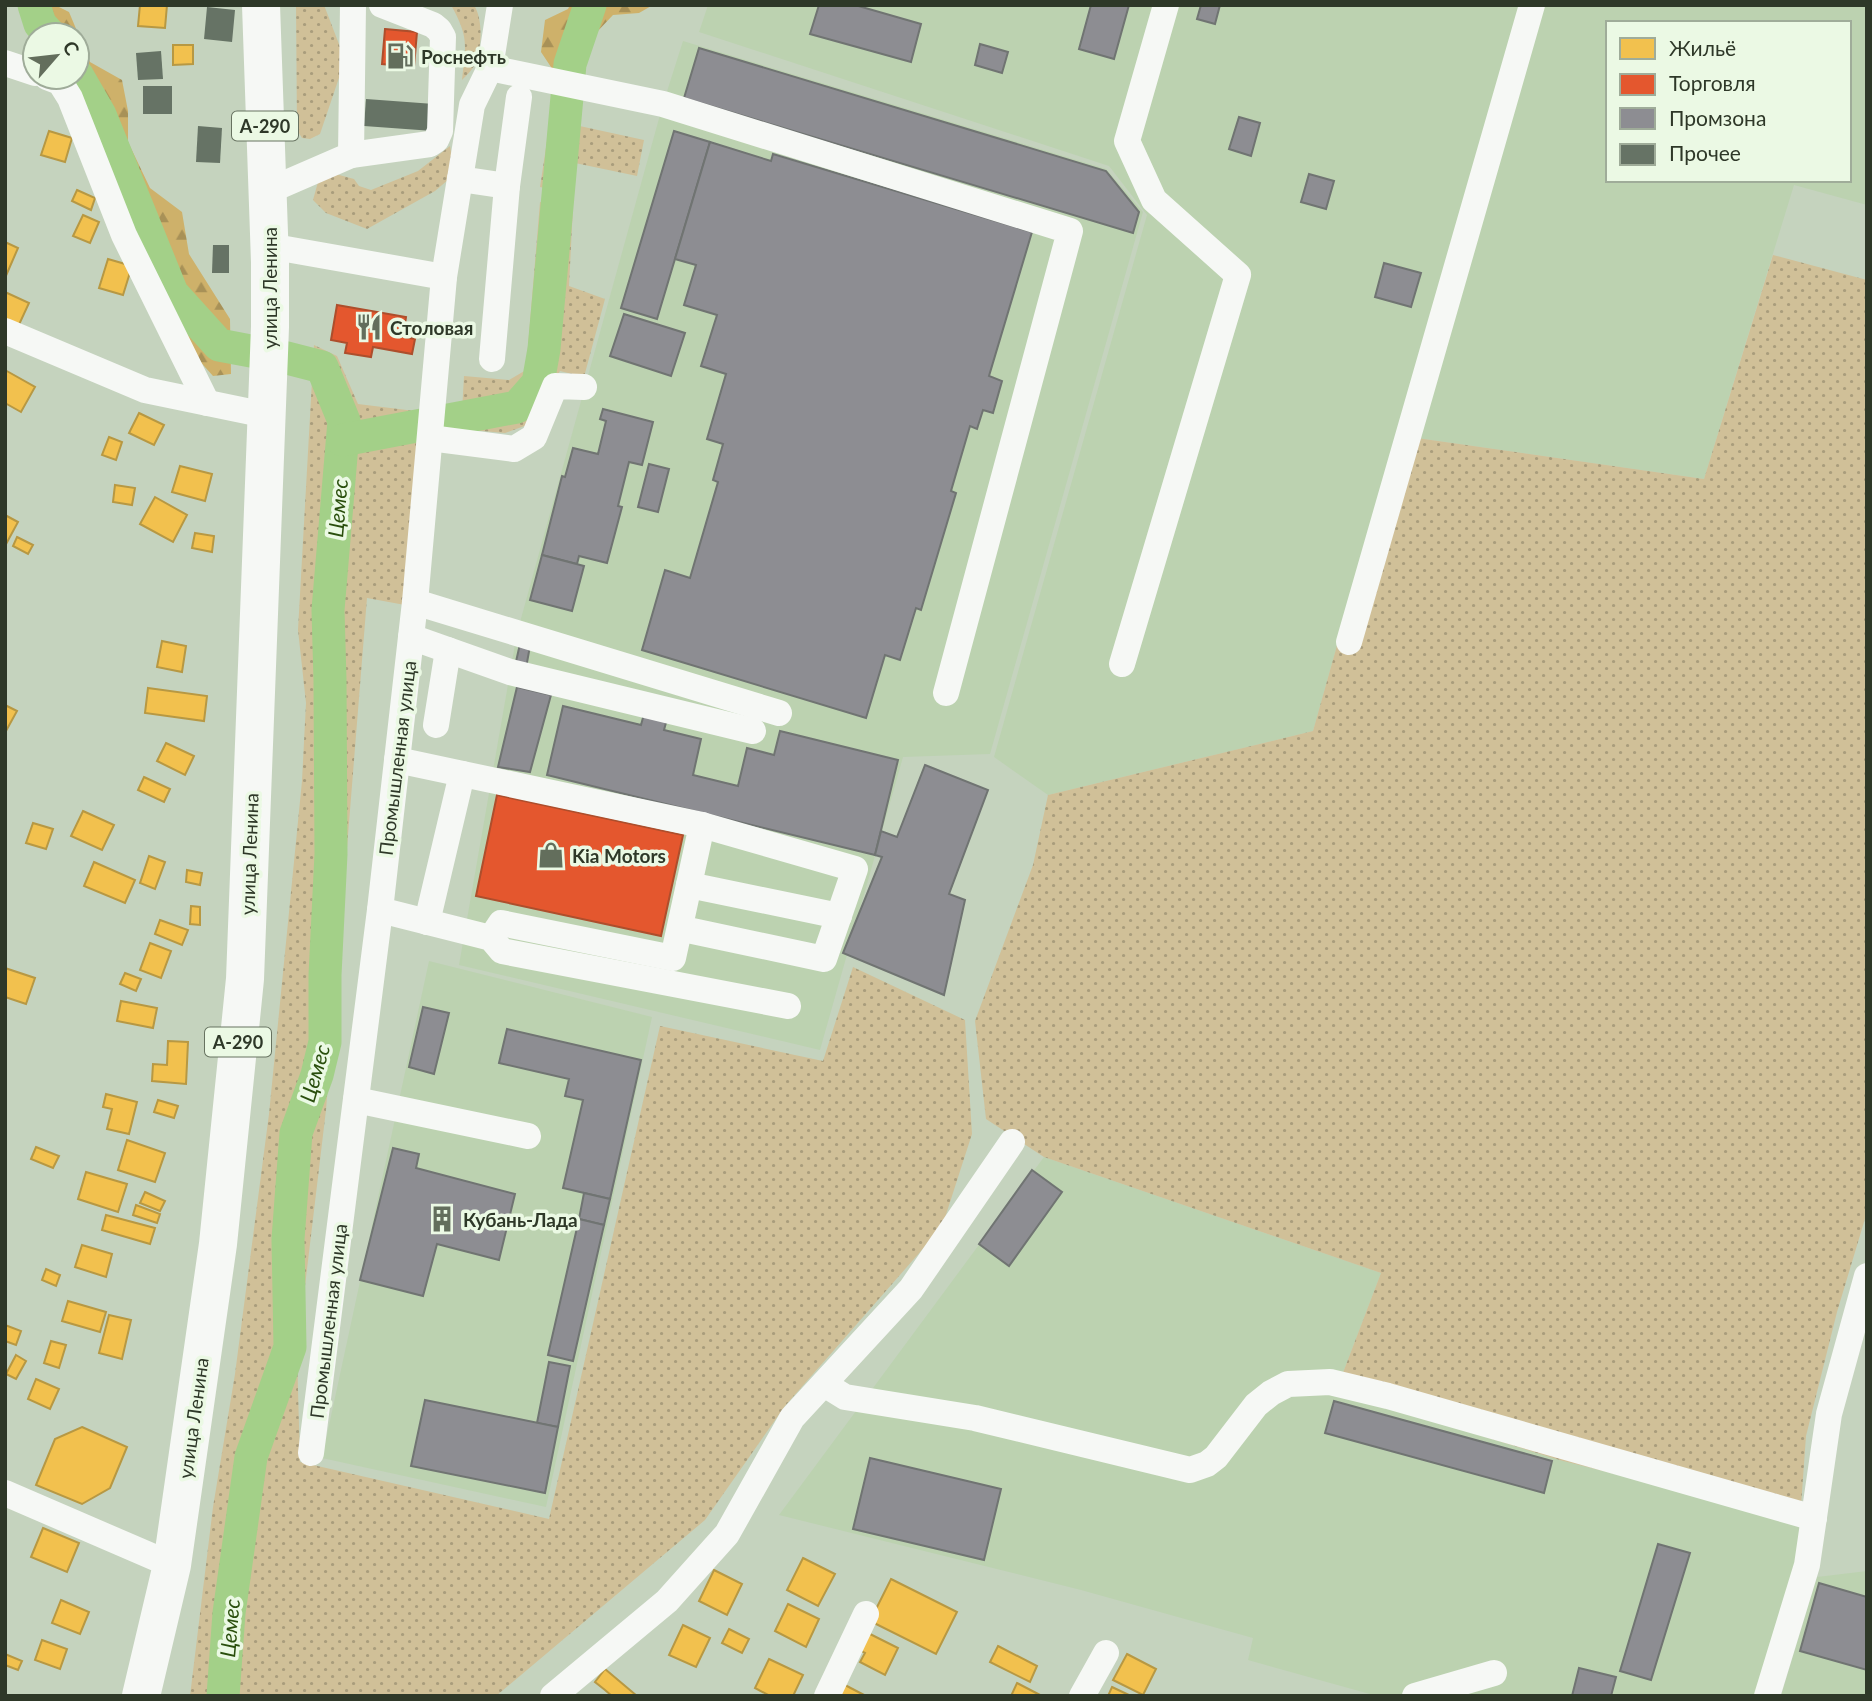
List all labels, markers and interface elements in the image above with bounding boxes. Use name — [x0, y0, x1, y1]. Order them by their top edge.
north arrow — [21, 21, 91, 91]
legend — [1606, 21, 1851, 182]
text: Жильё — [1669, 35, 1736, 60]
text: С — [58, 37, 85, 59]
fuel station icon: Роснефть — [385, 41, 415, 71]
place label: Роснефть — [421, 45, 506, 68]
text: Торговля — [1669, 70, 1756, 95]
text: Промзона — [1669, 105, 1766, 130]
road number: А-290 — [232, 112, 298, 140]
text: Прочее — [1669, 140, 1741, 165]
street label: улица Ленина — [258, 227, 281, 349]
restaurant icon: Столовая — [354, 312, 384, 342]
place label: Столовая — [390, 316, 473, 339]
water label: Цемес — [322, 477, 352, 538]
street label: Промышленная улица — [374, 659, 420, 857]
street label: улица Ленина — [235, 793, 263, 915]
shop icon: Kia Motors — [536, 840, 566, 870]
place label: Kia Motors — [572, 844, 666, 867]
road number: А-290 — [205, 1028, 271, 1056]
water label: Цемес — [294, 1041, 334, 1105]
building icon: Кубань-Лада — [427, 1204, 457, 1234]
place label: Кубань-Лада — [463, 1208, 578, 1231]
street label: Промышленная улица — [305, 1222, 351, 1420]
street label: улица Ленина — [173, 1356, 213, 1480]
water label: Цемес — [214, 1597, 244, 1658]

